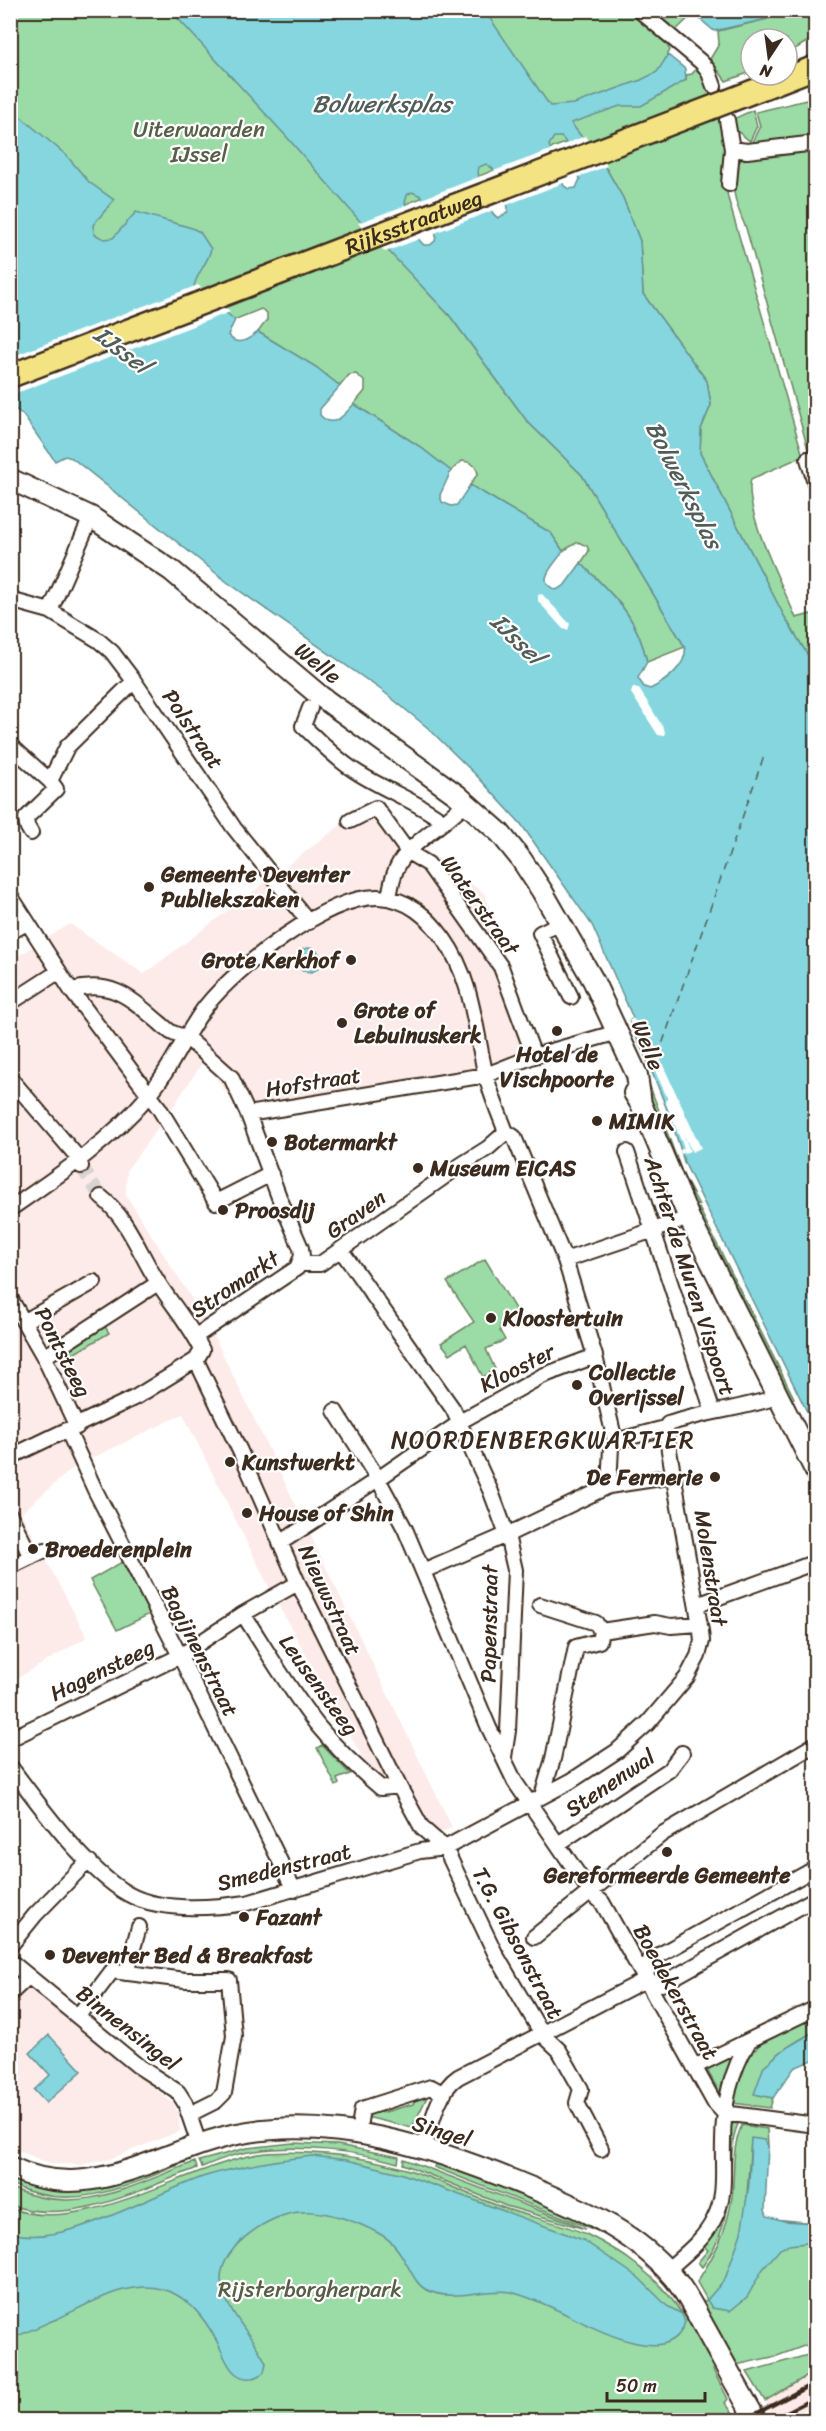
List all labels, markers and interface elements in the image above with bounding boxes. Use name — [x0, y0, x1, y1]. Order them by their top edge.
north arrow — [739, 27, 799, 87]
text: N — [756, 56, 775, 87]
water label: Bolwerksplas — [312, 83, 455, 125]
park label: Uiterwaarden IJssel — [133, 110, 265, 174]
street label: Rijksstraatweg — [339, 178, 488, 266]
water label: IJssel — [84, 314, 164, 389]
water label: Bolwerksplas — [634, 413, 736, 559]
water label: IJssel — [479, 602, 558, 679]
street label: Welle — [285, 631, 351, 695]
street label: Polstraat — [152, 681, 235, 778]
street label: Waterstraat — [430, 846, 531, 965]
place label: Gemeente Deventer Publiekszaken — [160, 855, 351, 919]
marker: Gemeente Deventer Publiekszaken — [142, 880, 156, 894]
place label: Grote Kerkhof — [201, 941, 341, 980]
marker: Grote Kerkhof — [344, 953, 358, 967]
place label: Grote of Lebuinuskerk — [353, 991, 482, 1055]
street label: Welle — [620, 1014, 676, 1076]
marker: Grote of Lebuinuskerk — [335, 1016, 349, 1030]
marker: Hotel de Vischpoorte — [550, 1024, 564, 1038]
place label: Hotel de Vischpoorte — [500, 1035, 615, 1099]
street label: Hofstraat — [262, 1055, 364, 1109]
place label: MIMIK — [608, 1102, 675, 1141]
marker: MIMIK — [590, 1114, 604, 1128]
place label: Botermarkt — [284, 1123, 398, 1162]
marker: Botermarkt — [265, 1135, 279, 1149]
place label: Museum EICAS — [429, 1149, 577, 1188]
street label: Achter de Muren Vispoort — [633, 1150, 747, 1401]
marker: Museum EICAS — [411, 1161, 425, 1175]
street label: Graven — [317, 1179, 395, 1249]
place label: Proosdij — [235, 1191, 316, 1230]
marker: Proosdij — [216, 1203, 230, 1217]
street label: Stromarkt — [182, 1239, 289, 1328]
place label: Kloostertuin — [502, 1299, 623, 1338]
street label: Pontsteeg — [23, 1300, 103, 1404]
marker: Kloostertuin — [484, 1311, 498, 1325]
street label: Klooster — [472, 1331, 564, 1404]
place label: Collectie Overijssel — [588, 1353, 684, 1417]
marker: Collectie Overijssel — [570, 1378, 584, 1392]
district label: NOORDENBERGKWARTIER — [391, 1419, 695, 1461]
place label: Kunstwerkt — [241, 1443, 355, 1482]
marker: Kunstwerkt — [223, 1455, 237, 1469]
place label: De Fermerie — [587, 1458, 704, 1497]
marker: De Fermerie — [708, 1470, 722, 1484]
place label: House of Shin — [258, 1494, 394, 1533]
marker: House of Shin — [240, 1506, 254, 1520]
street label: Molenstraat — [683, 1507, 740, 1630]
place label: Broederenplein — [45, 1530, 192, 1569]
street label: Nieuwstraat — [287, 1538, 373, 1663]
marker: Broederenplein — [26, 1542, 40, 1556]
street label: Papenstraat — [468, 1564, 510, 1683]
street label: Bagijnenstraat — [150, 1578, 250, 1724]
street label: Leusensteeg — [268, 1626, 370, 1744]
street label: Hagensteeg — [43, 1628, 161, 1712]
street label: Stenenwal — [557, 1738, 664, 1828]
street label: Smedenstraat — [213, 1831, 356, 1903]
marker: Gereformeerde Gemeente — [660, 1845, 674, 1859]
place label: Gereformeerde Gemeente — [542, 1856, 791, 1895]
street label: T.G. Gibsonstraat — [461, 1860, 575, 2027]
place label: Fazant — [255, 1898, 322, 1937]
marker: Fazant — [237, 1910, 251, 1924]
street label: Boedekerstraat — [622, 1916, 730, 2068]
place label: Deventer Bed & Breakfast — [62, 1936, 313, 1975]
marker: Deventer Bed & Breakfast — [43, 1948, 57, 1962]
street label: Binnensingel — [67, 1975, 189, 2082]
street label: Singel — [407, 2104, 477, 2159]
park label: Rijsterborgherpark — [218, 2270, 402, 2309]
scale bar — [607, 2365, 704, 2403]
text: 50 m — [616, 2370, 657, 2402]

